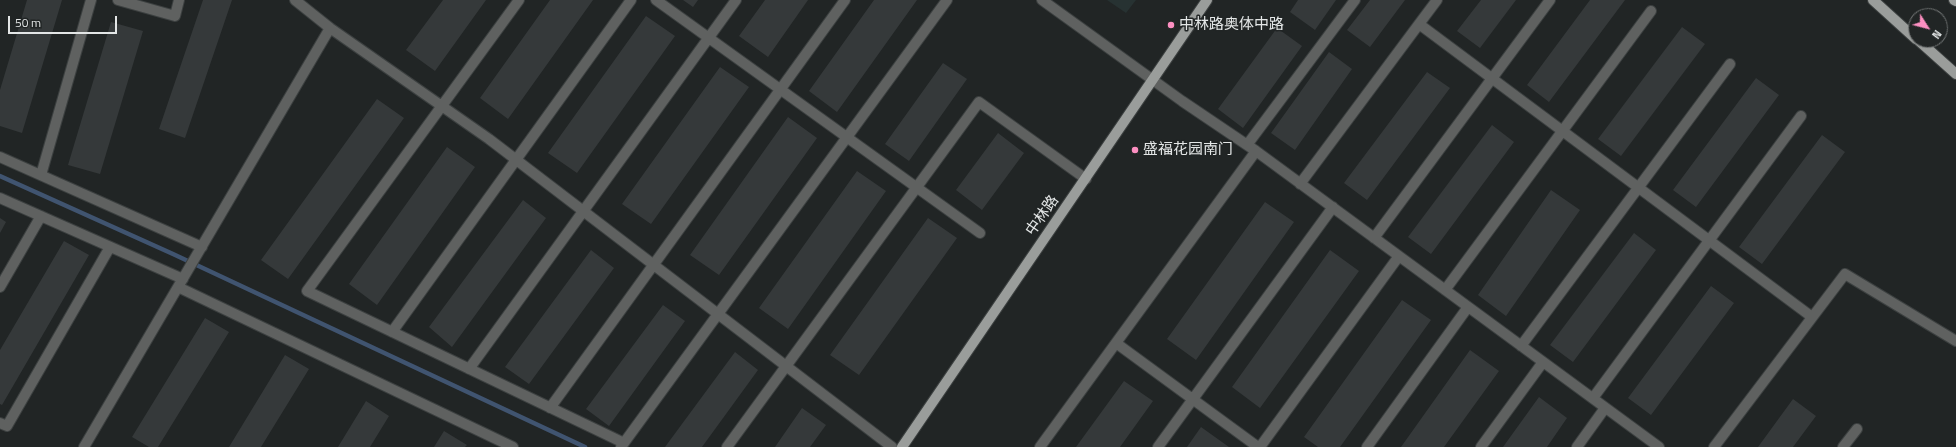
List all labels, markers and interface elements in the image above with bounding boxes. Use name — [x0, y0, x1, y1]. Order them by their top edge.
scale bar — [10, 8, 119, 34]
north arrow — [1908, 8, 1948, 48]
text: 50 m — [15, 13, 41, 32]
place label: 中林路奥体中路 — [1179, 16, 1284, 34]
marker: 中林路奥体中路 — [1166, 20, 1176, 30]
text: N — [1928, 27, 1946, 42]
place label: 盛福花园南门 — [1143, 141, 1233, 159]
marker: 盛福花园南门 — [1130, 145, 1140, 155]
street label: 中林路 — [1023, 192, 1063, 240]

